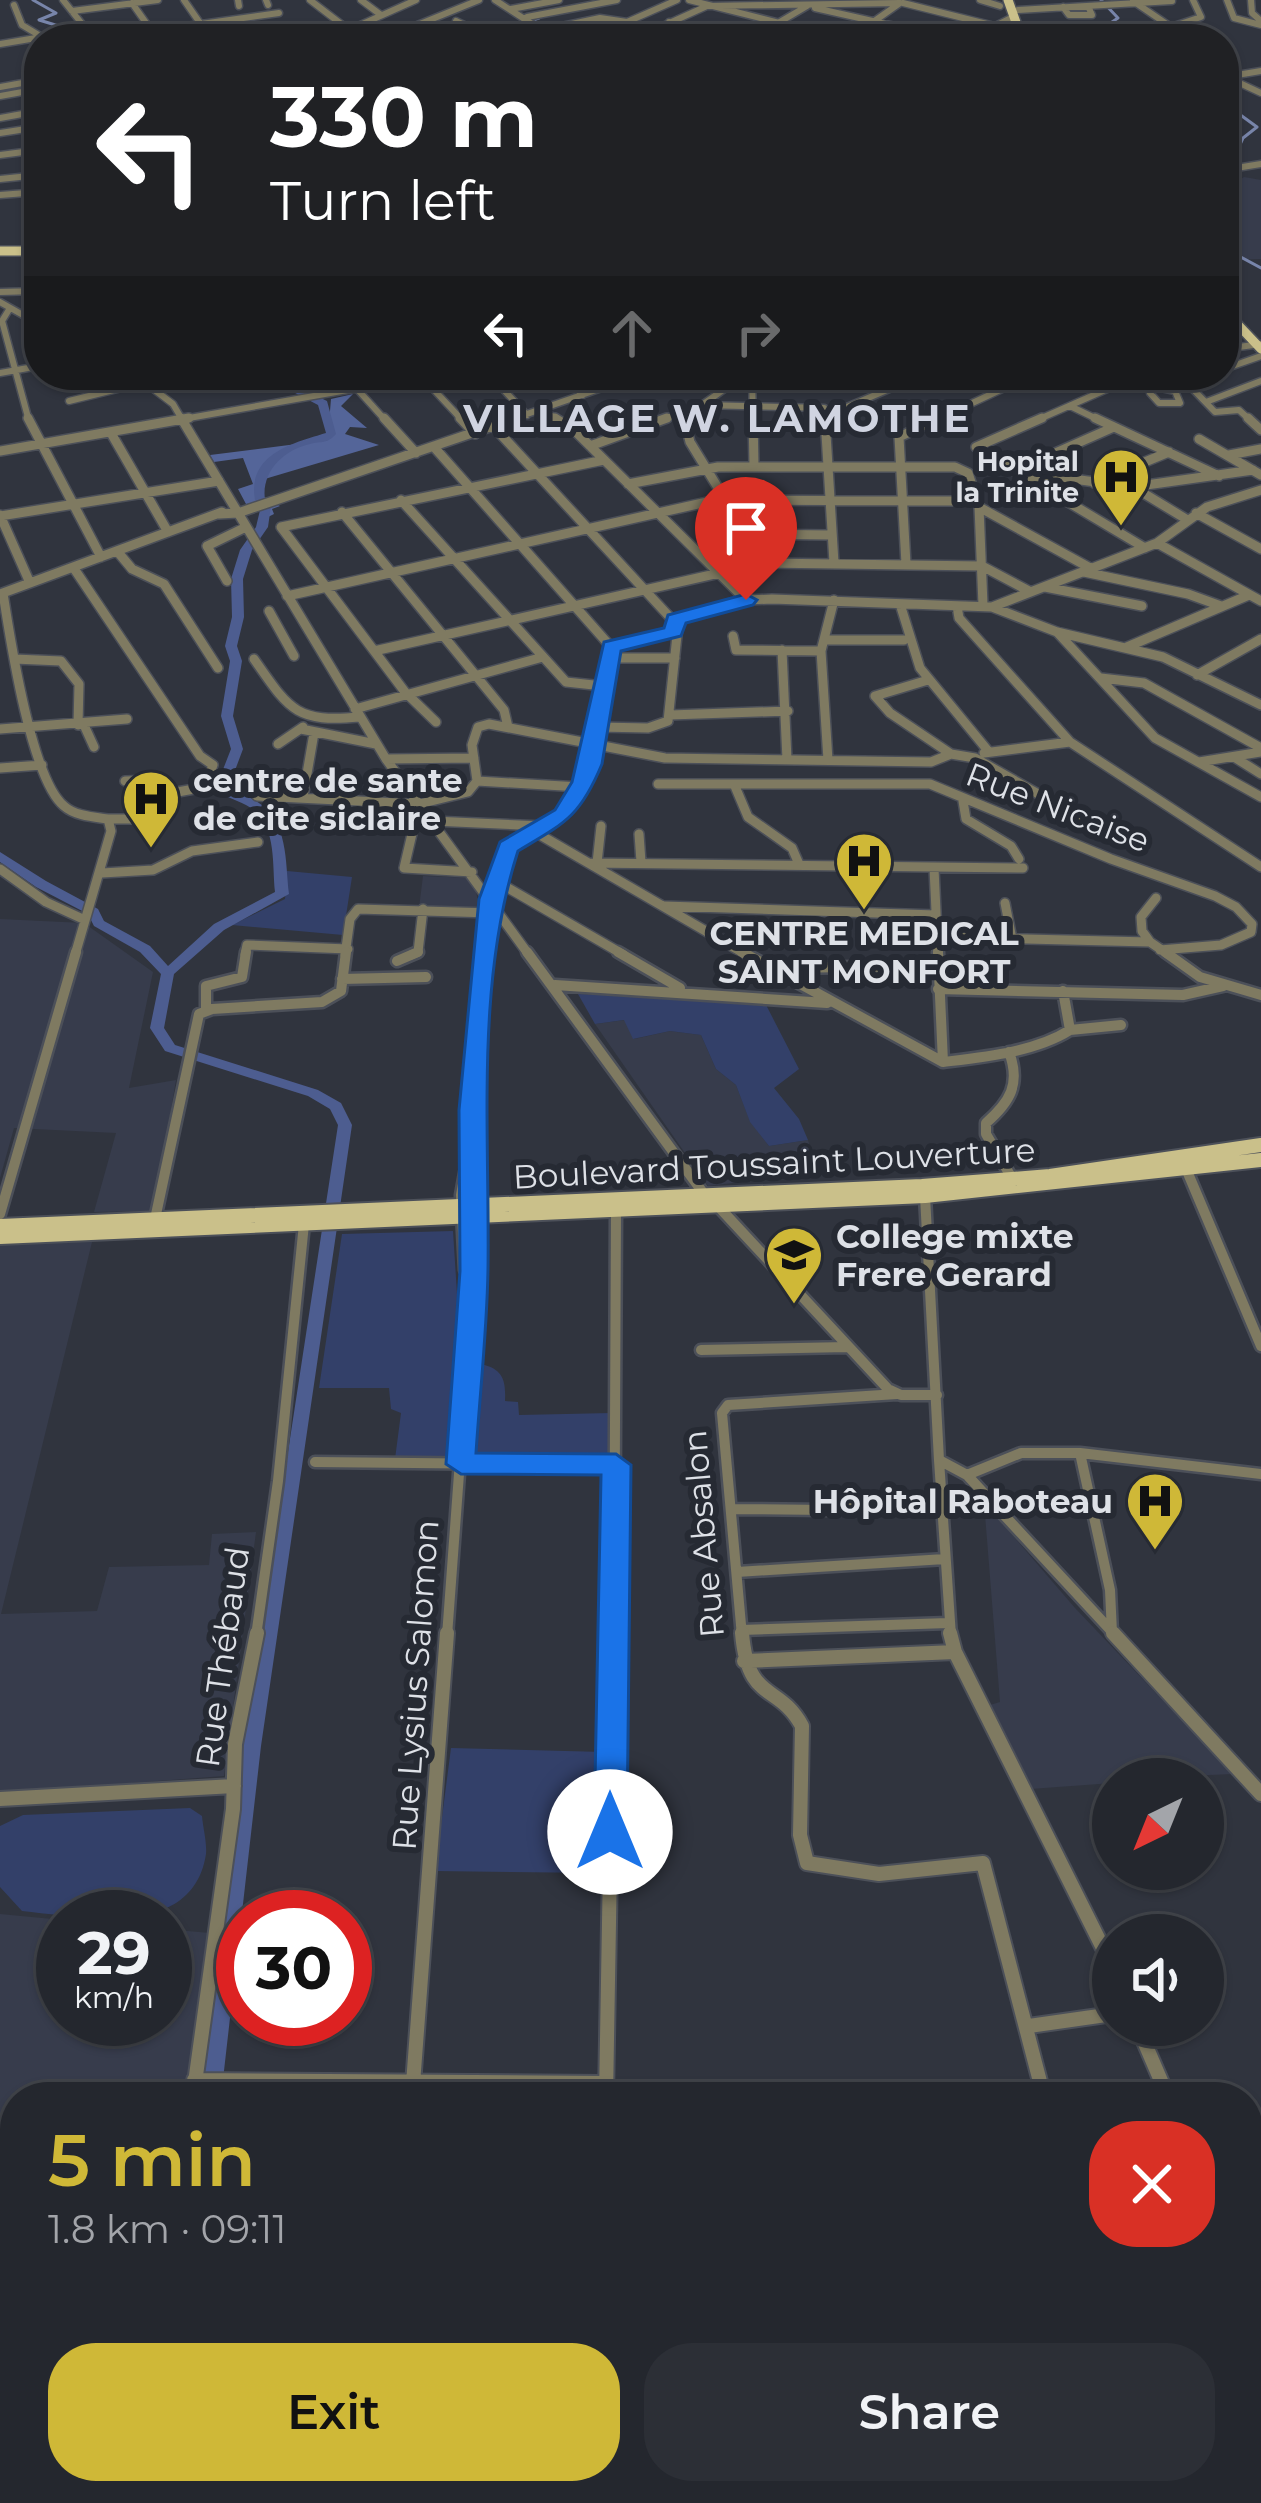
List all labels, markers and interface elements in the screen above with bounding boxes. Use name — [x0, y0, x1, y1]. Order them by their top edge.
text: 330 m — [270, 66, 538, 168]
icon: left — [72, 72, 228, 228]
text: Turn left — [270, 168, 496, 234]
icon: left — [473, 300, 539, 366]
icon: ahead — [599, 300, 665, 366]
icon: right — [725, 300, 791, 366]
district label: VILLAGE W. LAMOTHE — [462, 394, 973, 442]
place label: Hopital la Trinite — [955, 445, 1079, 509]
hospital icon: Hopital la Trinite — [1090, 446, 1152, 528]
pin — [695, 477, 797, 600]
icon: arrive — [713, 495, 779, 561]
street label: Rue Nicaise — [961, 754, 1155, 860]
place label: centre de sante de cite siclaire — [193, 760, 463, 838]
hospital icon: centre de sante de cite siclaire — [120, 768, 182, 850]
hospital icon: CENTRE MEDICAL SAINT MONFORT — [833, 830, 895, 912]
place label: CENTRE MEDICAL SAINT MONFORT — [709, 913, 1019, 991]
street label: Boulevard Toussaint Louverture — [512, 1129, 1036, 1197]
place label: College mixte Frere Gerard — [836, 1216, 1074, 1294]
school or university icon: College mixte Frere Gerard — [763, 1224, 825, 1306]
street label: Rue Absalon — [674, 1429, 732, 1639]
hospital icon: Hôpital Raboteau — [1124, 1470, 1186, 1552]
place label: Hôpital Raboteau — [813, 1481, 1113, 1521]
street label: Rue Lysius Salomon — [384, 1519, 446, 1851]
street label: Rue Thébaud — [187, 1544, 257, 1770]
north arrow — [1092, 1758, 1224, 1890]
map controls — [1092, 1758, 1224, 2046]
position arrow — [547, 1769, 673, 1895]
speed limit sign: 30 — [216, 1890, 372, 2046]
button: sound — [1092, 1914, 1224, 2046]
text: 29 — [77, 1916, 151, 1989]
text: km/h — [74, 1979, 154, 2016]
text: 5 min — [48, 2116, 256, 2204]
button: close — [1089, 2121, 1215, 2247]
text: 1.8 km · 09:11 — [48, 2205, 287, 2253]
button: Exit — [48, 2343, 620, 2481]
button: Share — [644, 2343, 1215, 2481]

